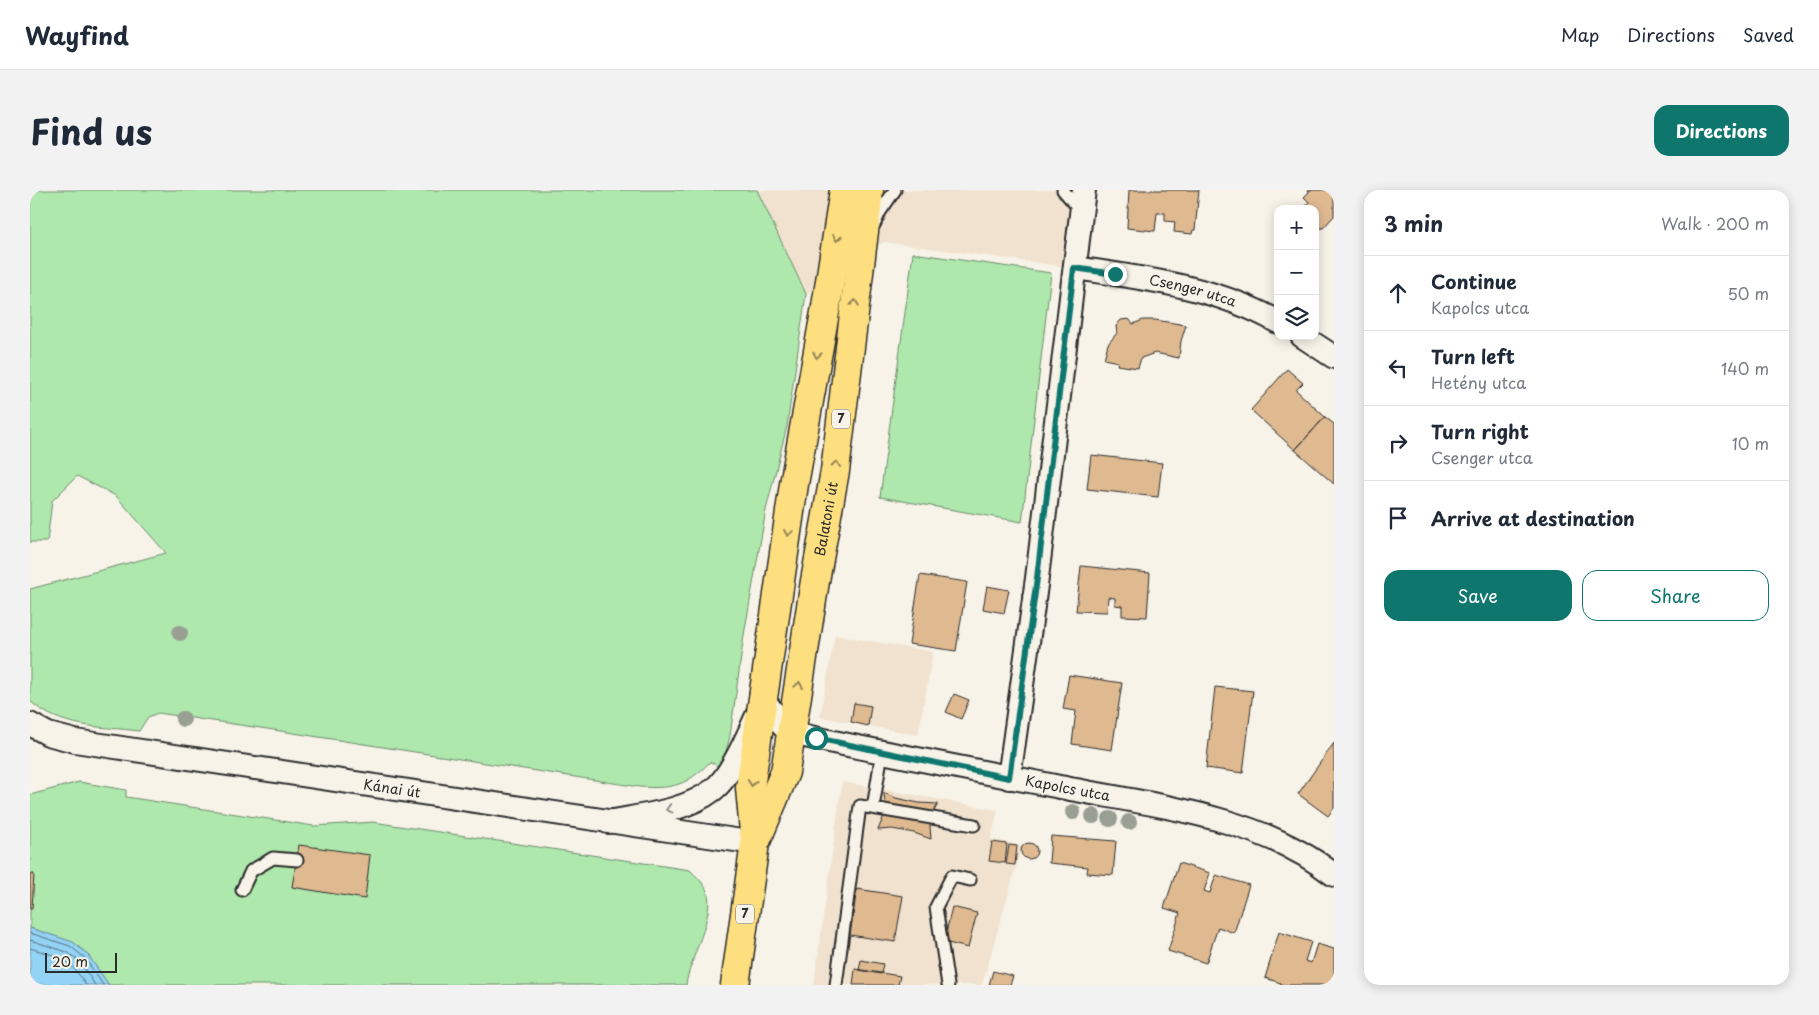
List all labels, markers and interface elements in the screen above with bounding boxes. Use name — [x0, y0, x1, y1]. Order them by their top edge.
text: Wayfind — [25, 17, 129, 53]
text: Map — [1561, 21, 1599, 48]
text: Directions — [1627, 21, 1715, 48]
text: Saved — [1743, 21, 1794, 48]
text: Find us — [30, 104, 152, 157]
button: Directions — [1654, 105, 1789, 156]
map controls — [1274, 205, 1319, 340]
button: + — [1274, 205, 1319, 250]
text: 3 min — [1384, 207, 1443, 239]
text: Walk · 200 m — [1661, 211, 1769, 235]
one-way arrow — [832, 234, 842, 243]
button: − — [1274, 250, 1319, 295]
route end — [1104, 263, 1127, 286]
text: Continue — [1431, 267, 1517, 295]
street label: Csenger utca — [1148, 269, 1240, 312]
icon: ahead — [1384, 279, 1412, 307]
text: 50 m — [1728, 281, 1769, 305]
button: layers — [1274, 295, 1319, 340]
text: Kapolcs utca — [1431, 295, 1529, 319]
one-way arrow — [849, 298, 860, 306]
text: Turn left — [1431, 342, 1515, 370]
one-way arrow — [813, 350, 823, 359]
icon: left — [1384, 354, 1412, 382]
text: 140 m — [1721, 356, 1769, 380]
text: Hetény utca — [1431, 370, 1526, 394]
road number: 7 — [832, 410, 850, 428]
text: Turn right — [1431, 417, 1529, 445]
icon: right — [1384, 429, 1412, 457]
text: 10 m — [1732, 431, 1769, 455]
text: Csenger utca — [1431, 445, 1533, 469]
one-way arrow — [830, 460, 841, 468]
street label: Balatoni út — [809, 480, 843, 558]
icon: arrive — [1384, 504, 1412, 532]
text: Arrive at destination — [1431, 504, 1635, 532]
one-way arrow — [783, 528, 793, 537]
button: Save — [1384, 570, 1572, 621]
button: Share — [1582, 570, 1769, 621]
one-way arrow — [793, 681, 803, 689]
route start — [805, 727, 828, 750]
street label: Kapolcs utca — [1024, 769, 1112, 806]
street label: Kánai út — [362, 773, 422, 803]
one-way arrow — [746, 779, 757, 787]
one-way arrow — [665, 803, 674, 814]
road number: 7 — [736, 904, 754, 924]
scale bar — [45, 950, 118, 973]
text: 20 m — [52, 951, 88, 972]

